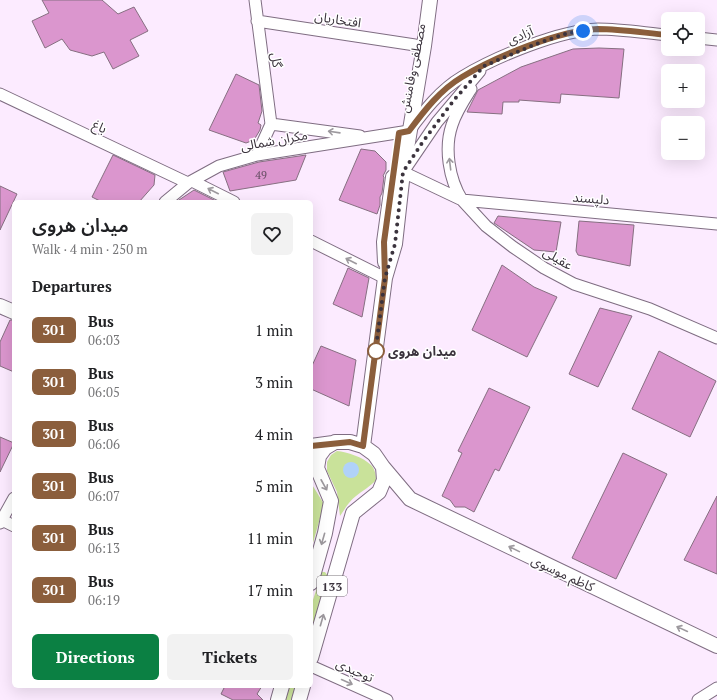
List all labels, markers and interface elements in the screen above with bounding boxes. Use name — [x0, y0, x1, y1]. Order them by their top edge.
street label: افتخاریان — [313, 6, 363, 32]
map controls — [661, 12, 705, 160]
button: locate — [661, 12, 705, 56]
street label: آزادی — [504, 21, 537, 48]
your location — [573, 21, 593, 41]
street label: مصطفی وفامنش — [395, 22, 430, 114]
street label: گل — [267, 51, 287, 69]
button: + — [661, 64, 705, 108]
street label: باغ — [89, 115, 110, 139]
button: − — [661, 116, 705, 160]
street label: مکران شمالی — [239, 125, 309, 155]
one-way arrow — [328, 128, 341, 136]
one-way arrow — [446, 158, 454, 171]
house number: 49 — [255, 168, 267, 182]
one-way arrow — [207, 187, 219, 194]
street label: دلپسند — [572, 187, 610, 210]
text: میدان هروی — [32, 212, 129, 237]
button: heart — [251, 213, 293, 255]
text: Walk · 4 min · 250 m — [32, 240, 147, 258]
street label: عقیلی — [540, 242, 576, 274]
one-way arrow — [345, 257, 357, 264]
text: Departures — [32, 276, 112, 296]
text: Bus — [88, 311, 114, 331]
text: 301 — [42, 320, 66, 339]
text: 1 min — [255, 320, 293, 340]
text: 06:03 — [88, 331, 120, 349]
marker: میدان هروی — [367, 342, 385, 360]
place label: میدان هروی — [388, 342, 456, 360]
text: Bus — [88, 363, 114, 383]
text: 301 — [42, 372, 66, 391]
text: 3 min — [255, 372, 293, 392]
text: 06:05 — [88, 383, 120, 401]
text: Bus — [88, 415, 114, 435]
text: 301 — [42, 424, 66, 443]
text: 4 min — [255, 424, 293, 444]
text: 06:06 — [88, 435, 120, 453]
text: Bus — [88, 467, 114, 487]
text: 301 — [42, 476, 66, 495]
text: 5 min — [255, 476, 293, 496]
one-way arrow — [320, 478, 328, 490]
text: 06:07 — [88, 487, 120, 505]
text: Bus — [88, 519, 114, 539]
text: 301 — [42, 528, 66, 547]
text: 11 min — [247, 528, 293, 548]
one-way arrow — [319, 532, 327, 545]
text: 06:13 — [88, 539, 120, 557]
one-way arrow — [508, 545, 520, 552]
street label: کاظم موسوی — [528, 551, 598, 598]
text: Bus — [88, 571, 114, 591]
road number: 133 — [317, 576, 347, 596]
text: 301 — [42, 580, 66, 599]
text: 17 min — [247, 580, 293, 600]
text: 06:19 — [88, 591, 120, 609]
one-way arrow — [319, 614, 326, 627]
one-way arrow — [676, 625, 688, 632]
button: Directions — [32, 634, 159, 680]
button: Tickets — [167, 634, 293, 680]
street label: توحیدی — [333, 654, 377, 686]
one-way arrow — [340, 679, 352, 686]

